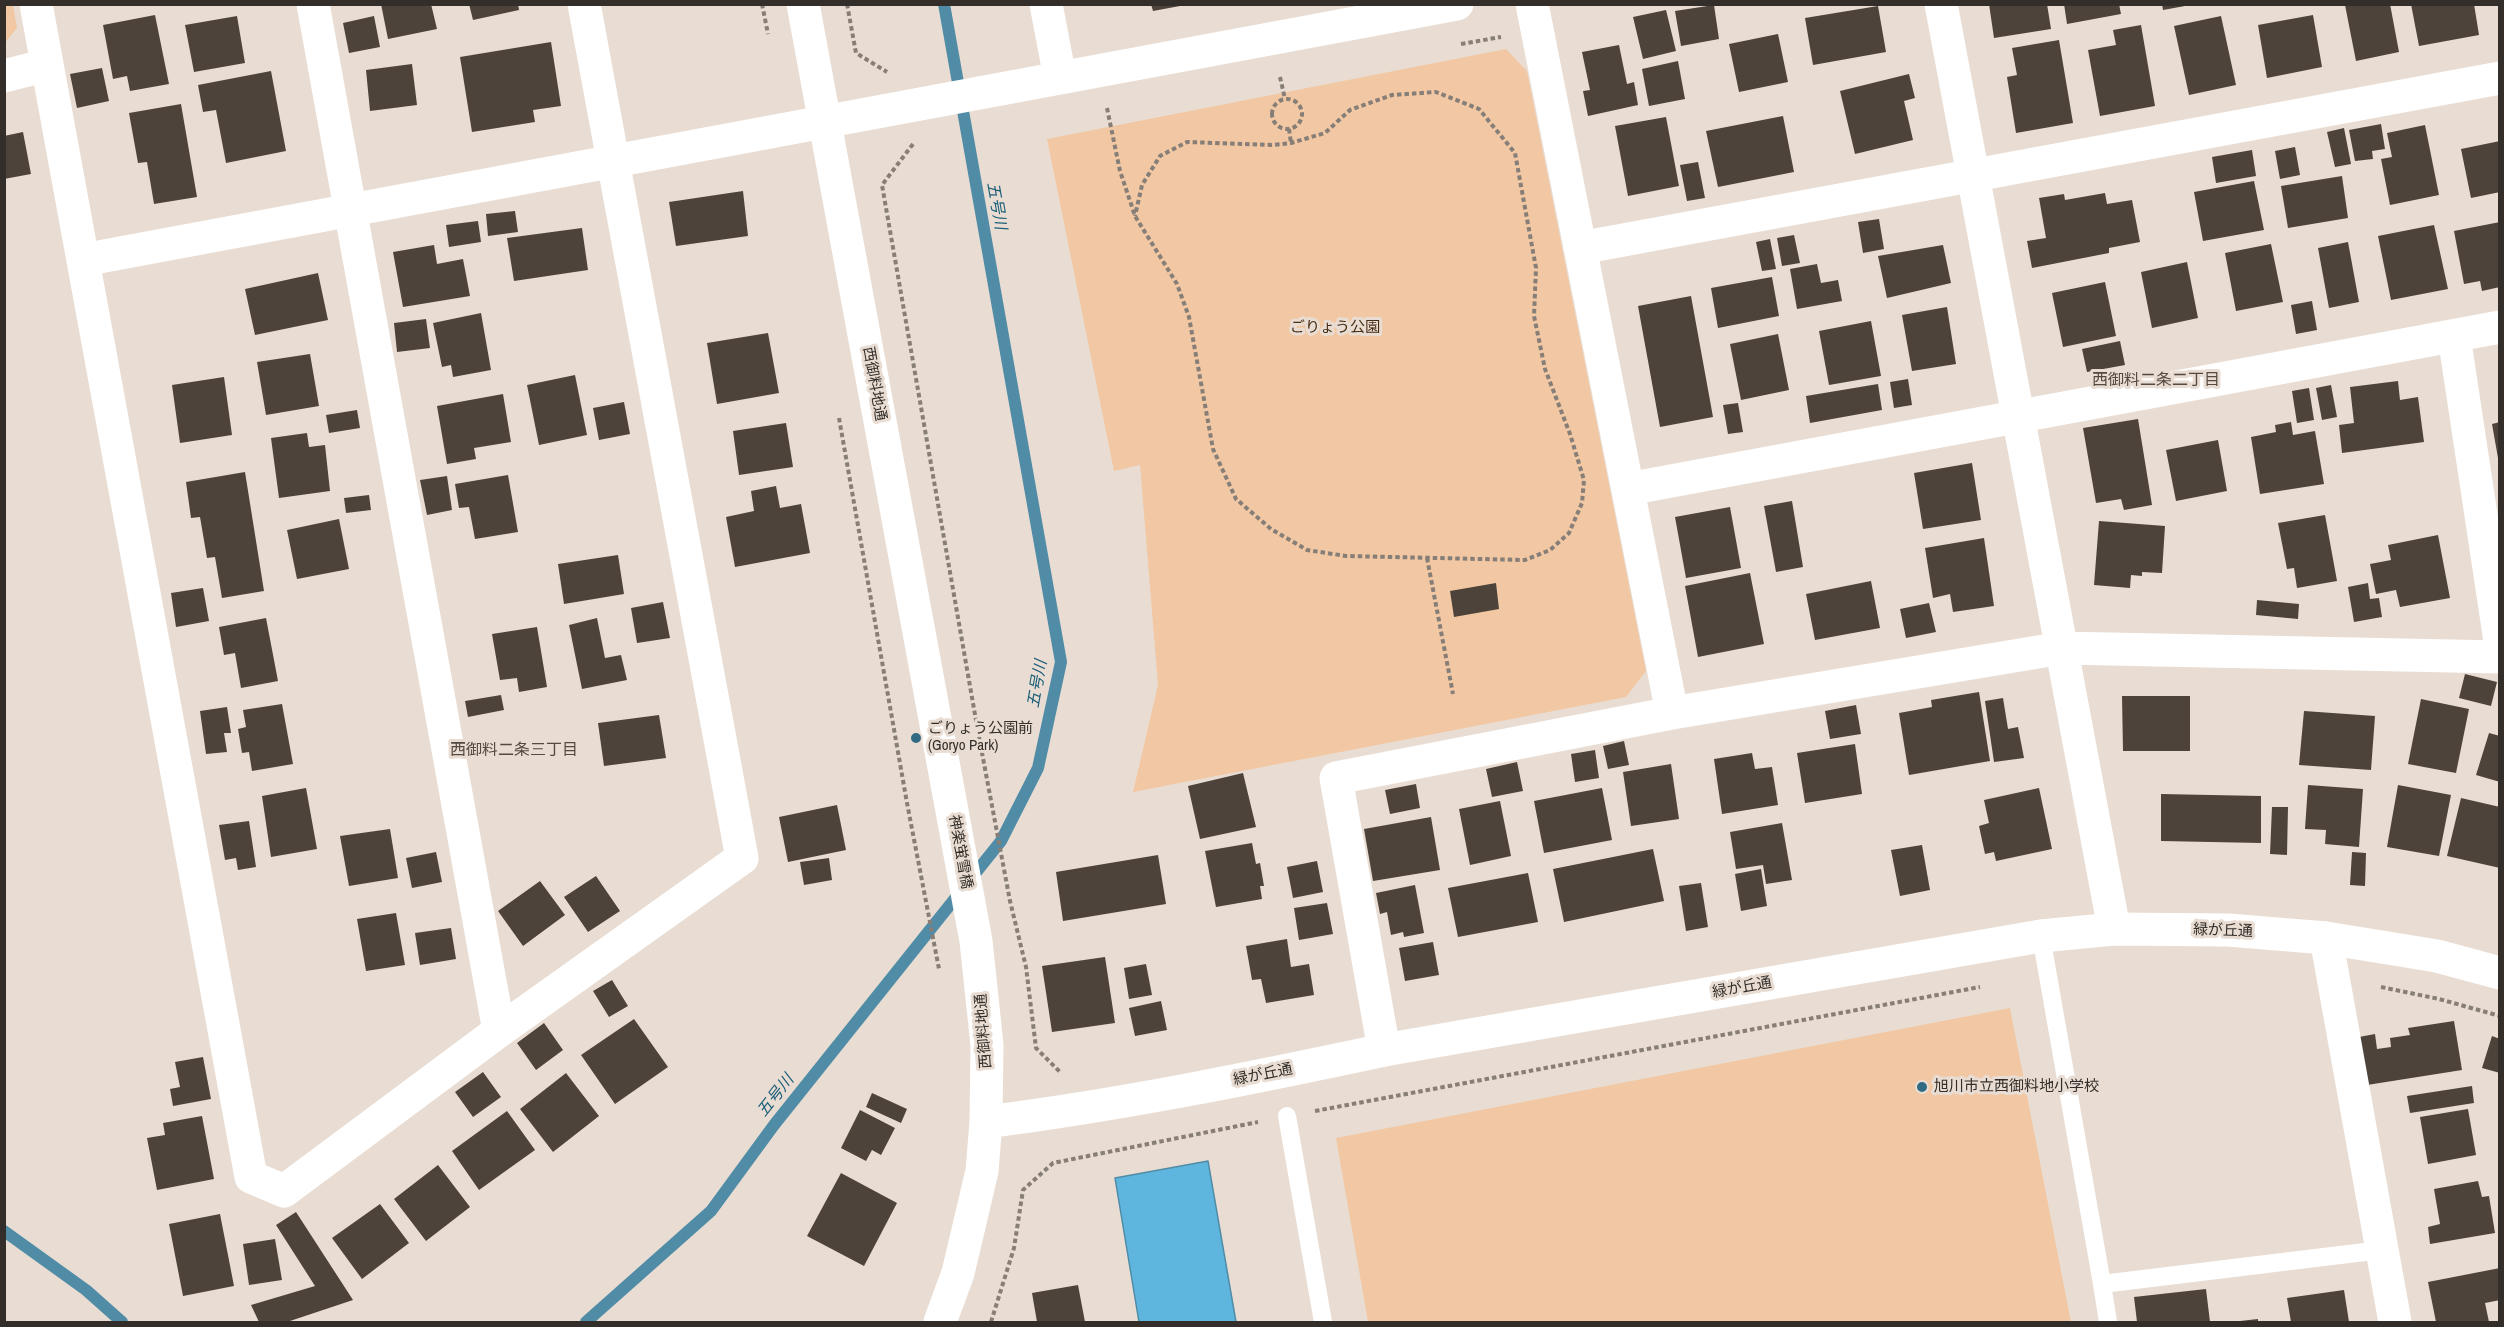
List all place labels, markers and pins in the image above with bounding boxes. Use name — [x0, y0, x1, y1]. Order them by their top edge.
place label: ごりょう公園前 (Goryo Park) — [928, 720, 1033, 755]
marker: ごりょう公園前 (Goryo Park) — [909, 731, 923, 745]
place label: 旭川市立西御料地小学校 — [1934, 1078, 2099, 1096]
marker: 旭川市立西御料地小学校 — [1915, 1080, 1929, 1094]

